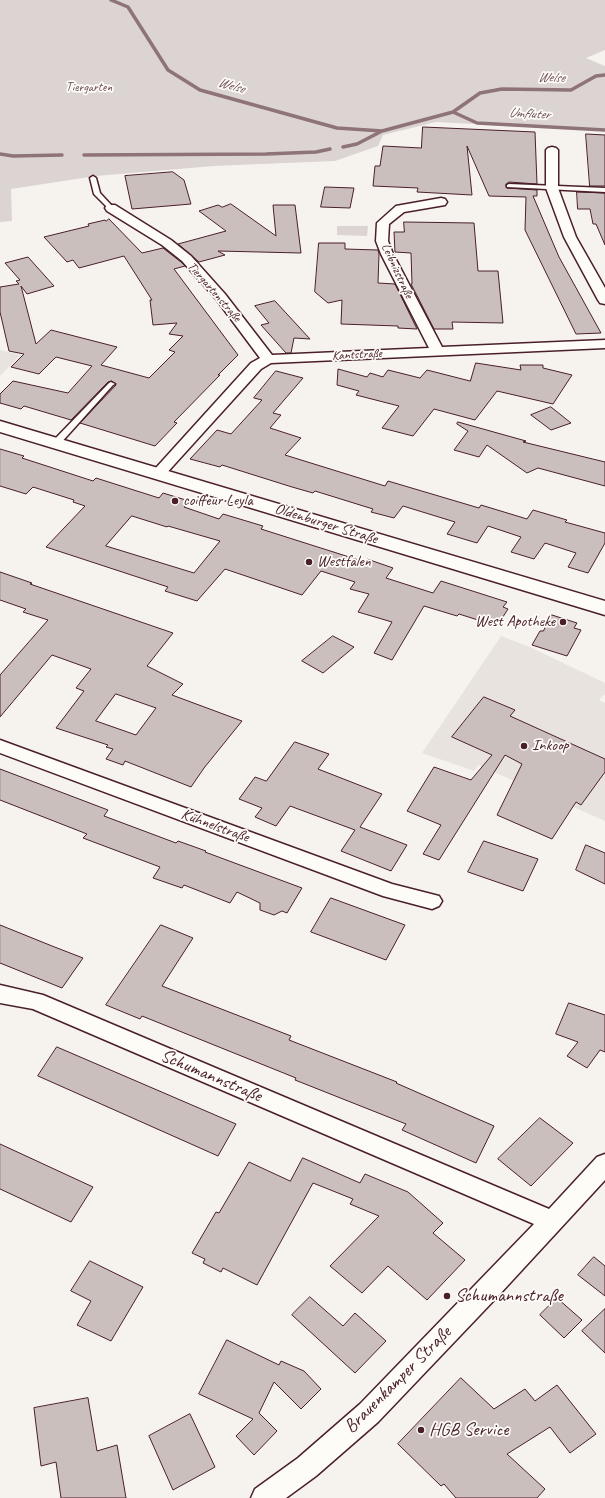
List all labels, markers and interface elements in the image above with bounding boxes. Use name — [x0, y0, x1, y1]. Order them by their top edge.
water label: Welse — [538, 69, 564, 87]
water label: Welse — [216, 74, 246, 98]
park label: Tiergarten — [66, 80, 112, 96]
water label: Umfluter — [508, 105, 550, 123]
street label: Leibnizstraße — [378, 241, 416, 301]
street label: Tiergartenstraße — [184, 259, 244, 325]
street label: Kantstraße — [332, 346, 382, 364]
place label: coiffeur Leyla — [183, 491, 253, 511]
marker: coiffeur Leyla — [170, 496, 180, 506]
street label: Oldenburger Straße — [272, 499, 380, 549]
place label: Westfalen — [317, 552, 371, 572]
marker: Westfalen — [304, 557, 314, 567]
place label: West Apotheke — [475, 612, 555, 632]
marker: West Apotheke — [558, 617, 568, 627]
place label: Inkoop — [532, 736, 569, 756]
marker: Inkoop — [519, 741, 529, 751]
street label: Kühnelstraße — [178, 805, 252, 847]
street label: Schumannstraße — [157, 1044, 265, 1108]
place label: Schumannstraße — [455, 1285, 563, 1307]
marker: Schumannstraße — [442, 1291, 452, 1301]
street label: Brauenkamper Straße — [340, 1322, 456, 1438]
place label: HGB Service — [429, 1419, 508, 1441]
marker: HGB Service — [416, 1425, 426, 1435]

